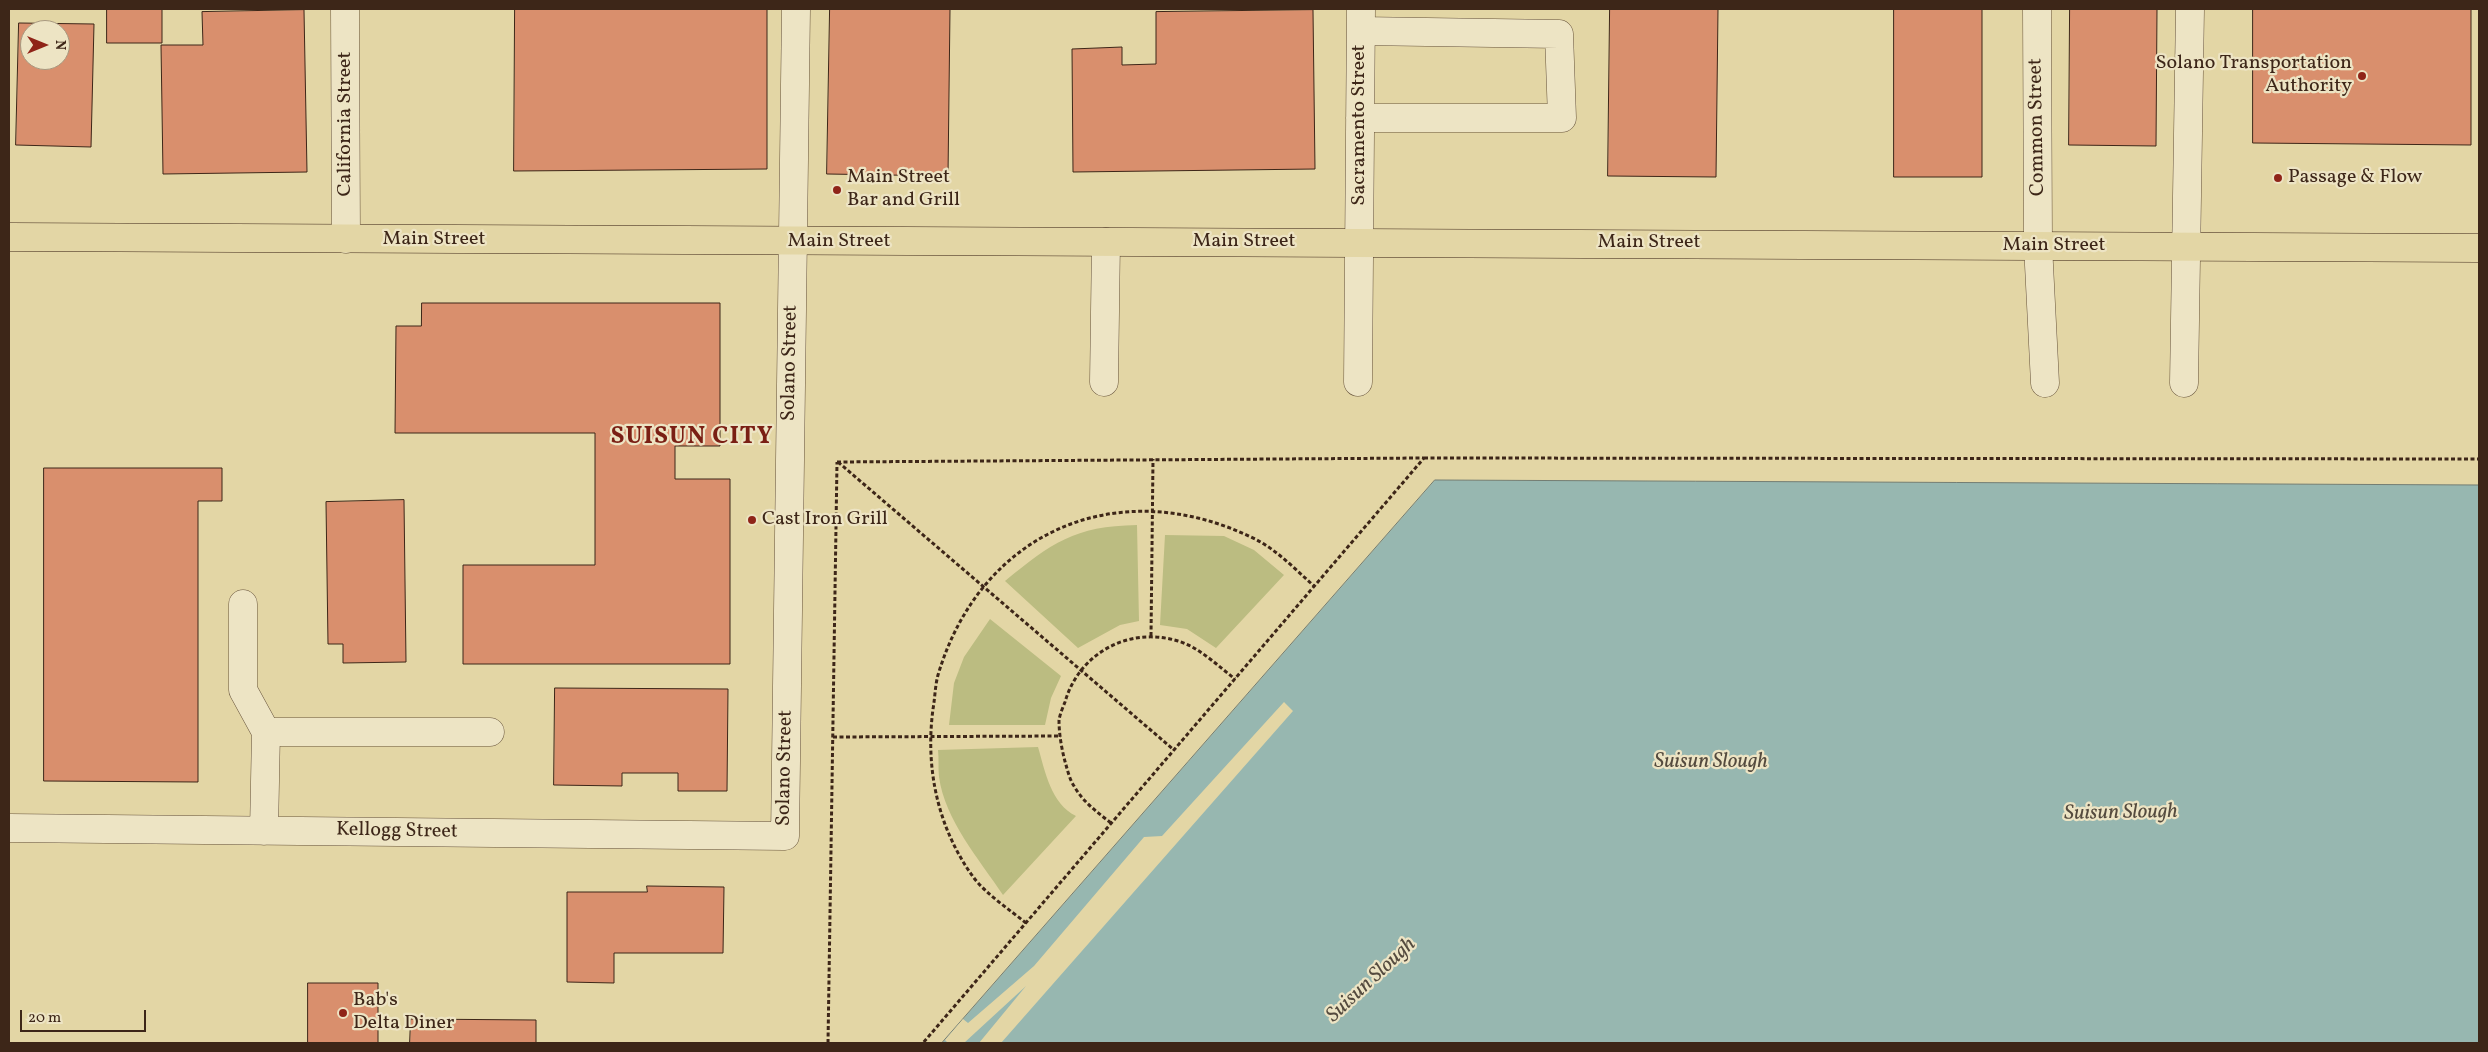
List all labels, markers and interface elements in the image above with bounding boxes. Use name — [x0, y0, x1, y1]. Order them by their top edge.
north arrow — [20, 20, 70, 70]
text: N — [50, 40, 69, 50]
street label: Sacramento Street — [1348, 44, 1372, 206]
street label: California Street — [334, 51, 358, 197]
place label: Solano Transportation Authority — [2155, 52, 2352, 99]
street label: Common Street — [2025, 58, 2051, 196]
marker: Solano Transportation Authority — [2356, 70, 2368, 82]
place label: Main Street Bar and Grill — [847, 166, 960, 213]
place label: Passage & Flow — [2288, 166, 2422, 190]
marker: Passage & Flow — [2272, 172, 2284, 184]
marker: Main Street Bar and Grill — [831, 184, 843, 196]
street label: Main Street — [383, 228, 485, 252]
street label: Main Street — [788, 230, 890, 254]
street label: Main Street — [1193, 230, 1295, 254]
street label: Main Street — [1598, 231, 1700, 255]
street label: Main Street — [2003, 234, 2105, 258]
street label: Solano Street — [778, 305, 804, 421]
district label: SUISUN CITY — [609, 423, 775, 453]
place label: Cast Iron Grill — [762, 508, 888, 532]
marker: Cast Iron Grill — [746, 514, 758, 526]
street label: Solano Street — [773, 710, 799, 826]
water label: Suisun Slough — [1654, 750, 1768, 776]
water label: Suisun Slough — [2064, 800, 2178, 828]
street label: Kellogg Street — [336, 819, 458, 845]
water label: Suisun Slough — [1322, 933, 1422, 1029]
place label: Bab's Delta Diner — [353, 989, 454, 1036]
scale bar — [22, 1000, 149, 1032]
marker: Bab's Delta Diner — [337, 1007, 349, 1019]
text: 20 m — [28, 1008, 61, 1029]

